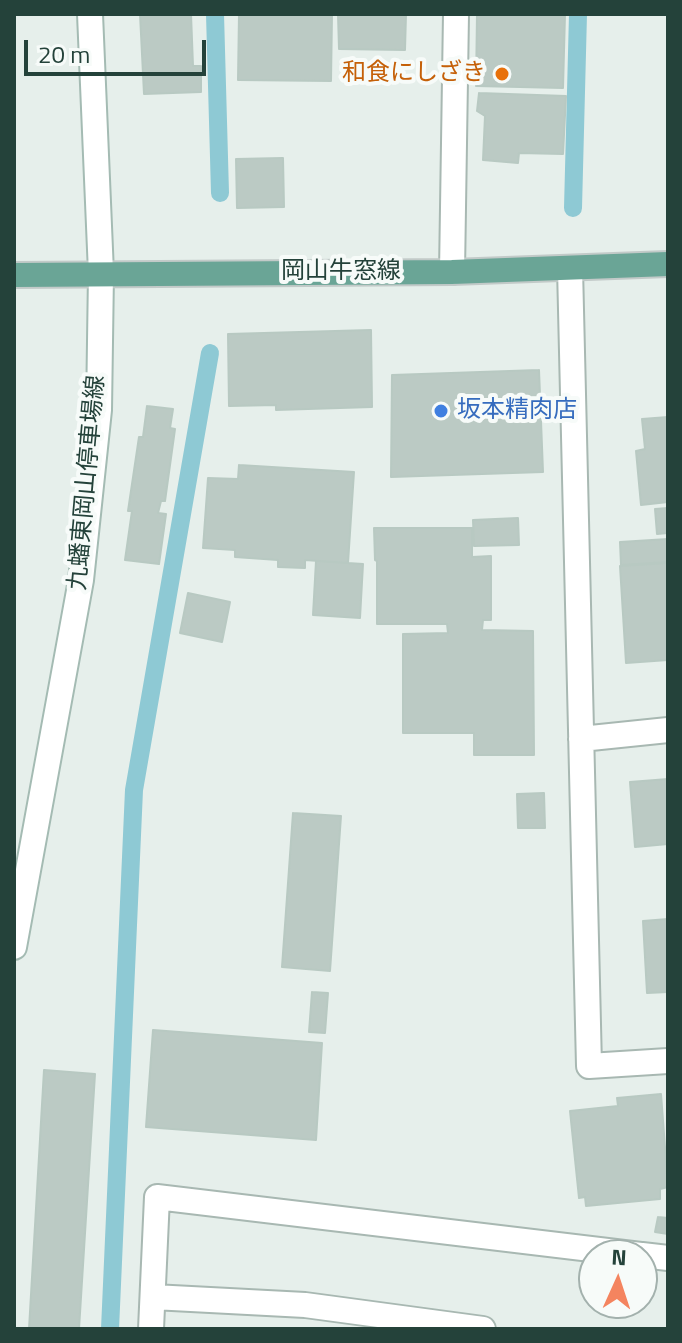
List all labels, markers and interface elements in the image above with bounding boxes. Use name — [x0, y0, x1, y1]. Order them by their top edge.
scale bar — [28, 24, 210, 74]
text: 20 m — [38, 36, 90, 72]
place label: 和食にしざき — [342, 60, 486, 88]
marker: 和食にしざき — [493, 65, 511, 83]
street label: 岡山牛窓線 — [281, 258, 401, 286]
street label: 九蟠東岡山停車場線 — [64, 374, 112, 592]
place label: 坂本精肉店 — [457, 397, 577, 425]
marker: 坂本精肉店 — [432, 402, 450, 420]
north arrow — [578, 1239, 658, 1319]
text: N — [611, 1240, 628, 1274]

